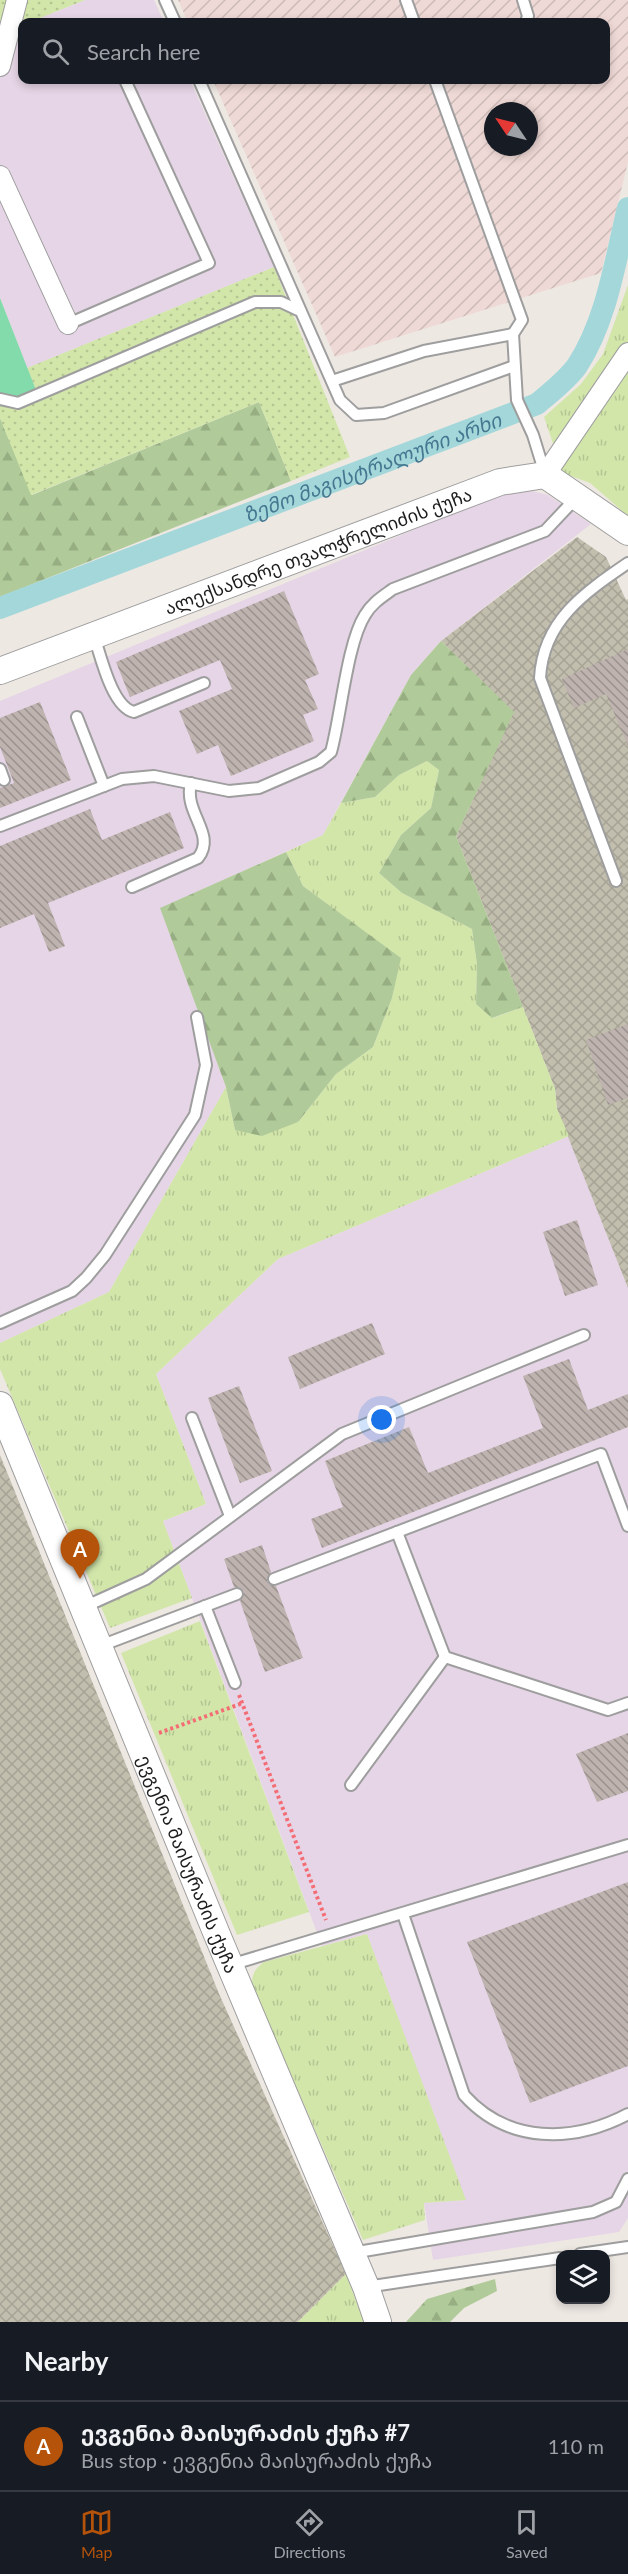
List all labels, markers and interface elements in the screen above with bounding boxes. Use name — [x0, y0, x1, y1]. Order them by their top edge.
search box — [18, 18, 610, 84]
icon: search — [39, 35, 72, 68]
text: Search here — [87, 38, 200, 65]
north arrow — [484, 102, 538, 156]
water label: ზემო მაგისტრალური არხი — [240, 406, 506, 526]
street label: ალექსანდრე თვალჭრელიძის ქუჩა — [161, 483, 475, 619]
your location — [367, 1405, 396, 1434]
pin: A — [60, 1530, 100, 1579]
street label: ევგენია მაისურაძის ქუჩა — [133, 1752, 243, 1976]
map controls — [556, 2250, 610, 2304]
button: layers — [556, 2250, 610, 2304]
text: Nearby — [24, 2345, 109, 2377]
text: ევგენია მაისურაძის ქუჩა #7 — [81, 2419, 410, 2446]
text: A — [37, 2434, 50, 2458]
text: 110 m — [548, 2434, 604, 2458]
text: Bus stop · ევგენია მაისურაძის ქუჩა — [81, 2448, 432, 2472]
tab: Map — [80, 2506, 113, 2561]
tab: Directions — [273, 2506, 346, 2561]
tab: Saved — [506, 2506, 548, 2561]

